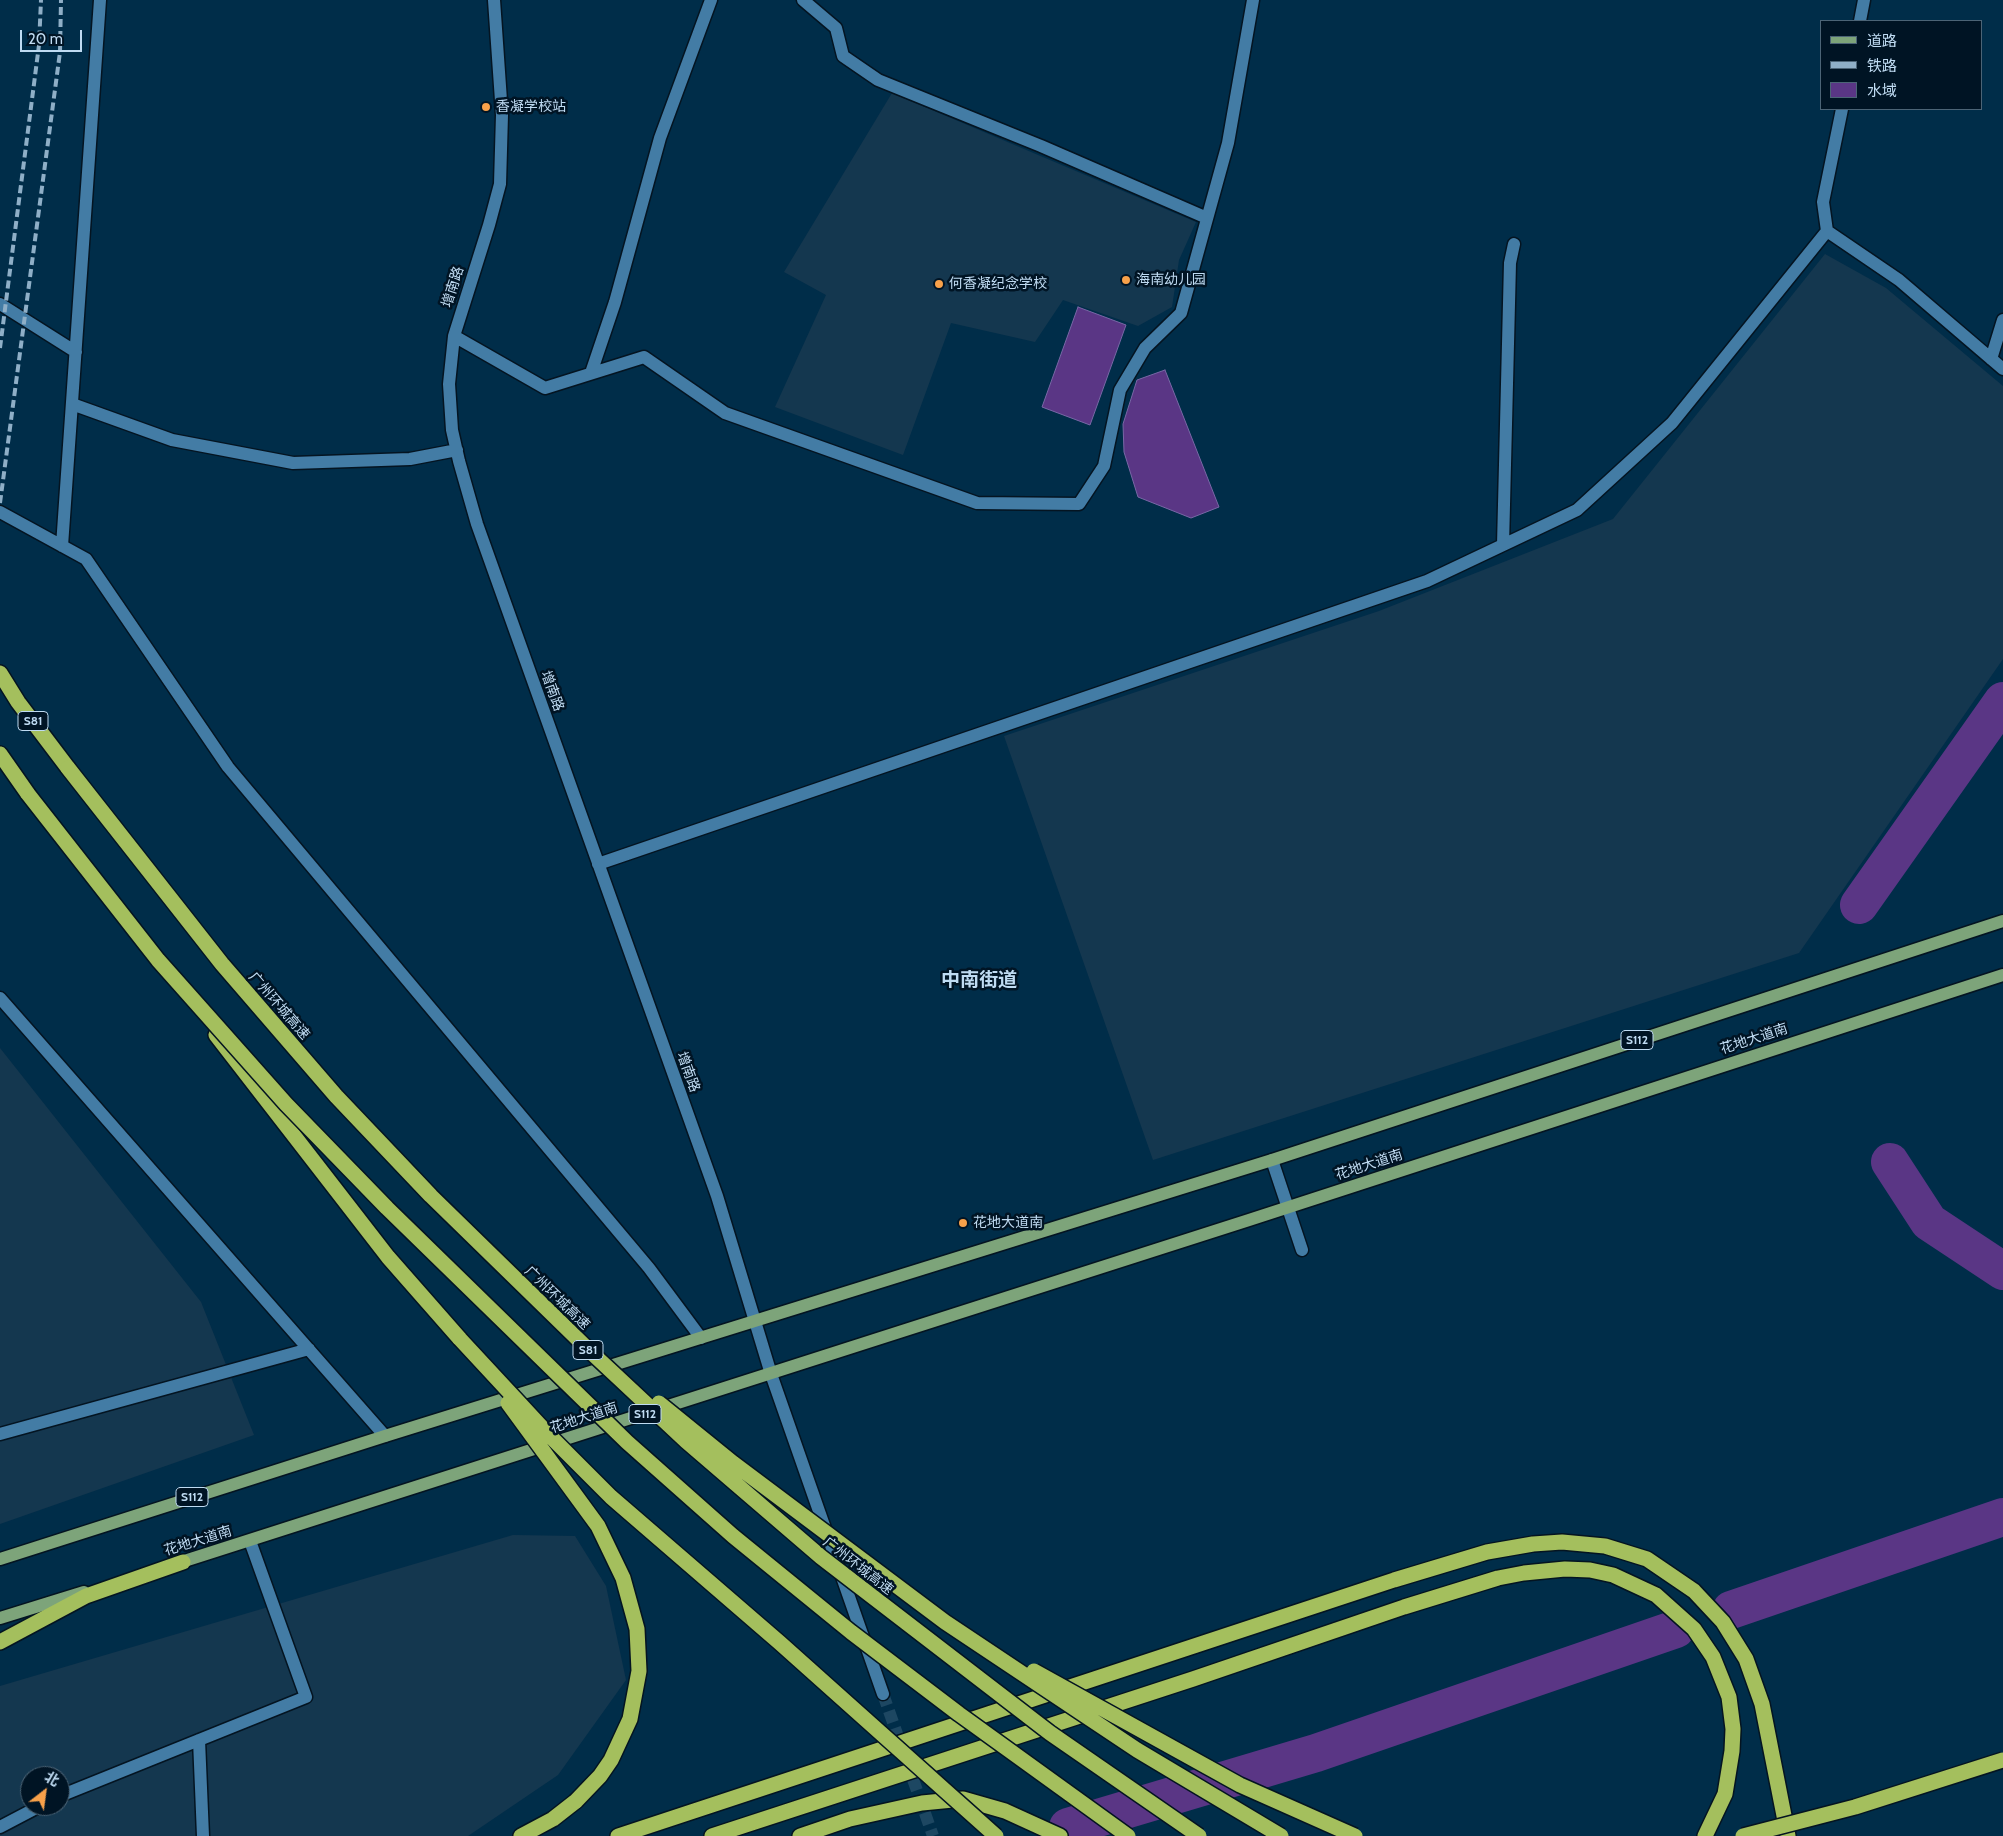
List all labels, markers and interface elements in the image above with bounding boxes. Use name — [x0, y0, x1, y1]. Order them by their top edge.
scale bar — [22, 20, 85, 52]
legend — [1820, 20, 1983, 110]
text: 20 m — [28, 30, 63, 48]
text: 道路 — [1867, 32, 1897, 50]
text: 铁路 — [1867, 57, 1897, 75]
text: 水域 — [1867, 82, 1897, 100]
place label: 香凝学校站 — [496, 99, 566, 115]
marker: 香凝学校站 — [480, 101, 492, 113]
street label: 增南路 — [439, 264, 467, 310]
place label: 海南幼儿园 — [1136, 272, 1206, 288]
marker: 海南幼儿园 — [1120, 274, 1132, 286]
place label: 何香凝纪念学校 — [949, 276, 1047, 292]
marker: 何香凝纪念学校 — [933, 278, 945, 290]
street label: 增南路 — [537, 668, 567, 714]
road number: S81 — [18, 711, 48, 730]
street label: 广州环城高速 — [245, 969, 313, 1043]
district label: 中南街道 — [941, 969, 1017, 991]
street label: 花地大道南 — [1718, 1020, 1790, 1058]
road number: S112 — [1621, 1030, 1653, 1050]
street label: 增南路 — [673, 1049, 703, 1095]
street label: 花地大道南 — [1333, 1146, 1405, 1184]
place label: 花地大道南 — [973, 1215, 1043, 1231]
marker: 花地大道南 — [957, 1217, 969, 1229]
street label: 广州环城高速 — [521, 1263, 593, 1333]
road number: S81 — [573, 1340, 603, 1360]
street label: 花地大道南 — [548, 1399, 620, 1437]
road number: S112 — [629, 1405, 661, 1424]
road number: S112 — [176, 1488, 208, 1506]
street label: 花地大道南 — [162, 1523, 234, 1559]
street label: 广州环城高速 — [820, 1534, 896, 1598]
north arrow — [20, 1766, 70, 1816]
text: 北 — [41, 1768, 63, 1790]

